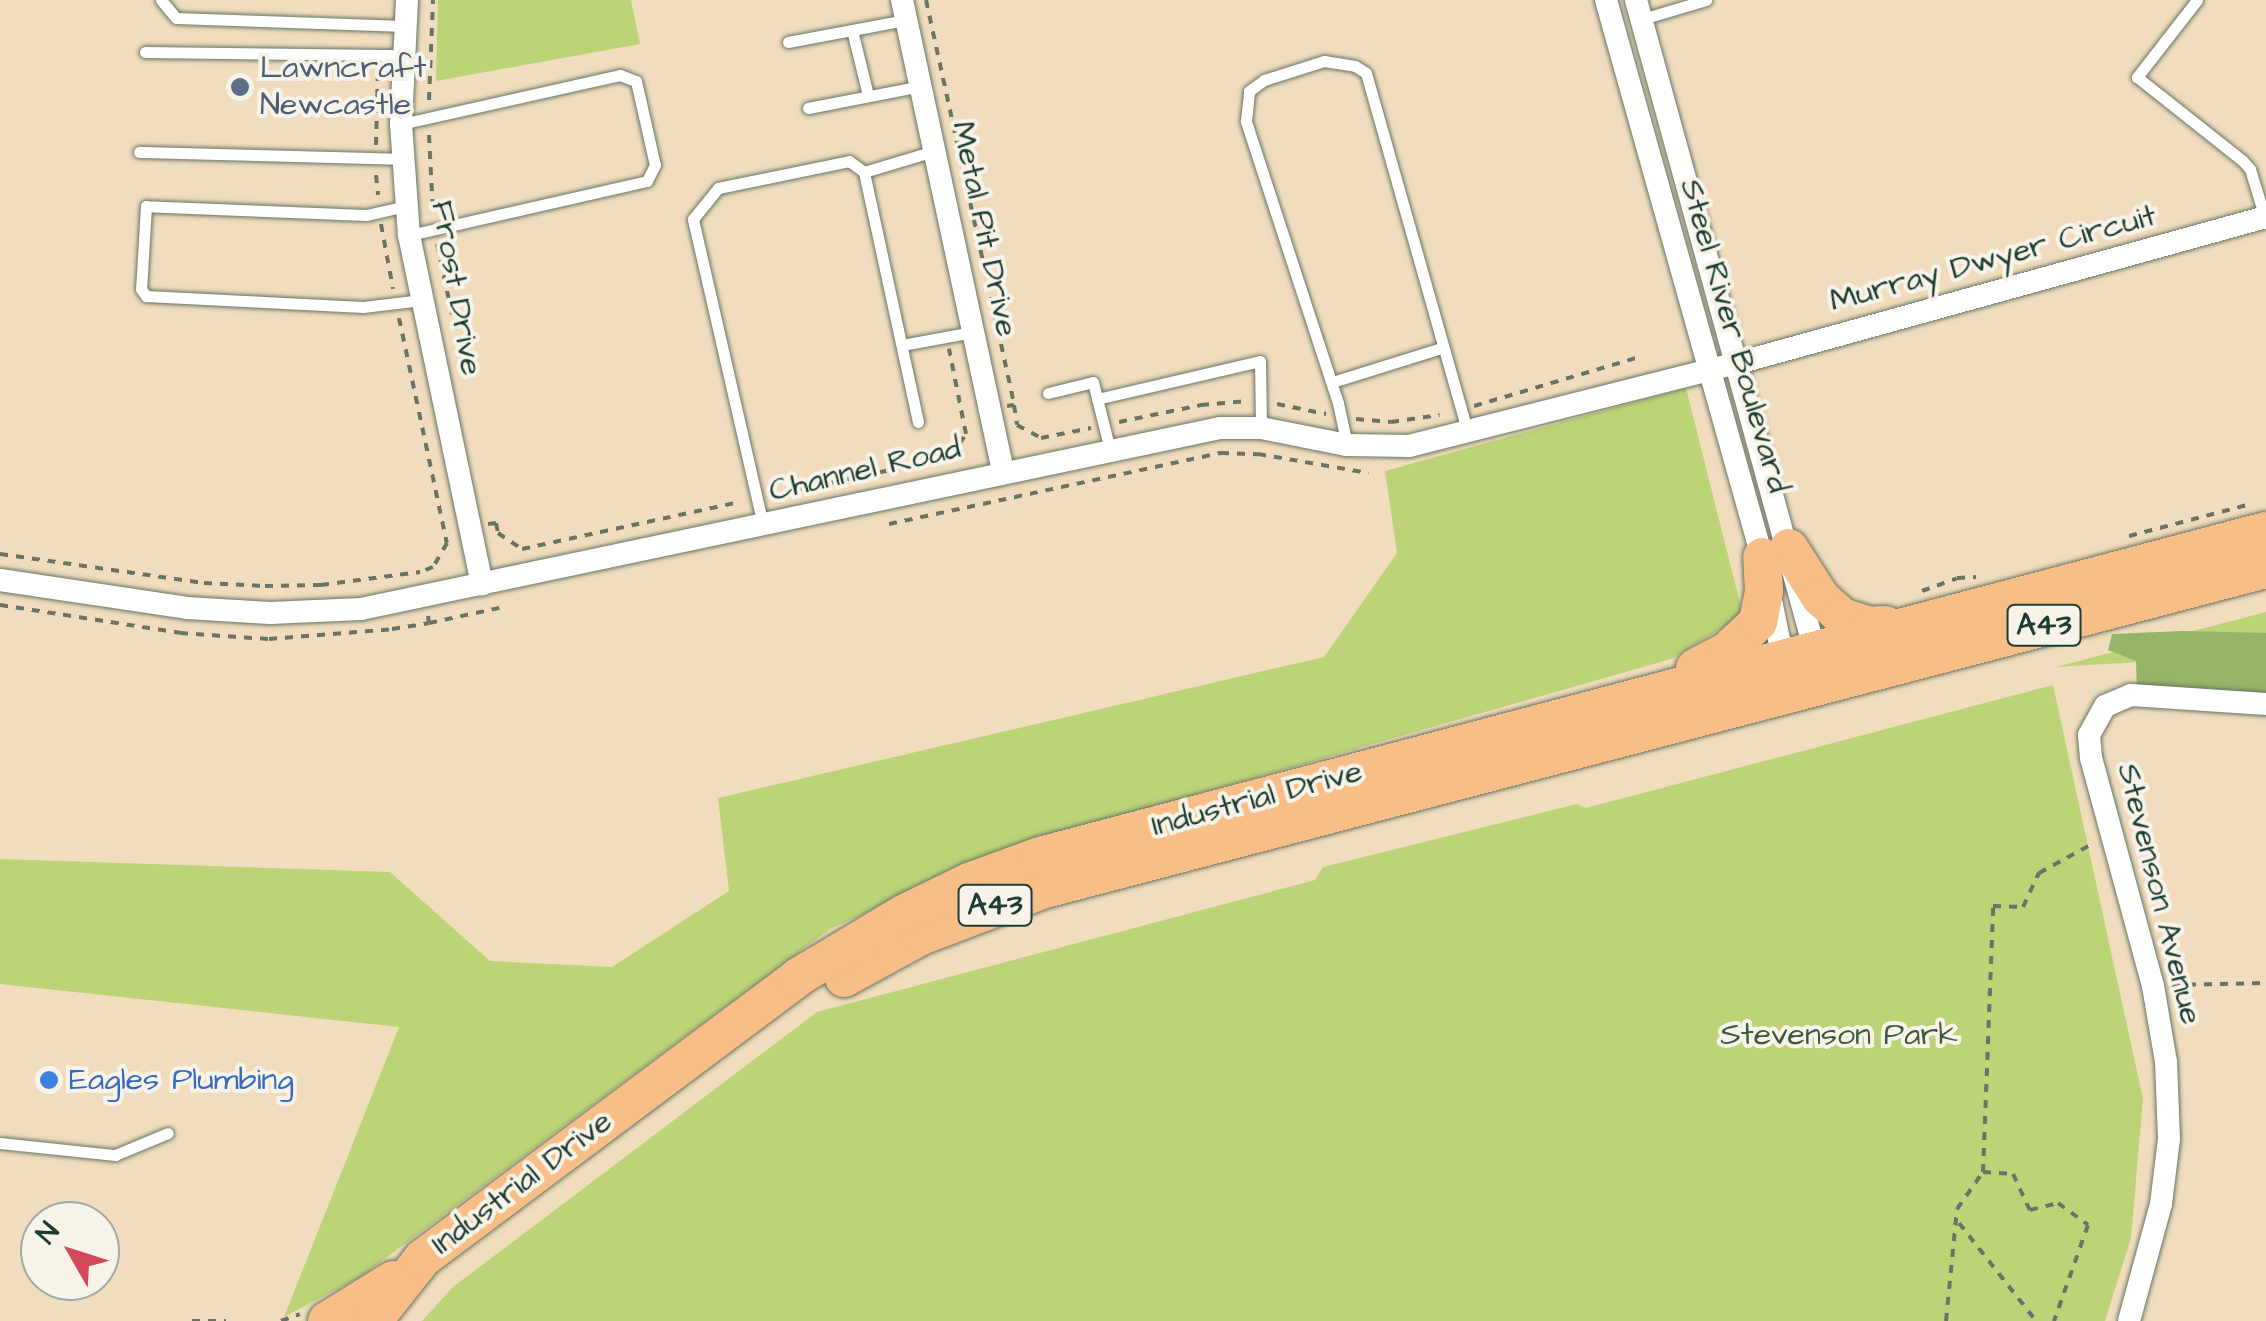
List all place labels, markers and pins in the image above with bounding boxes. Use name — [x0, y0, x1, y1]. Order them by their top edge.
place label: Lawncraft Newcastle — [260, 50, 426, 125]
marker: Lawncraft Newcastle — [229, 76, 251, 98]
place label: Eagles Plumbing — [69, 1061, 294, 1099]
marker: Eagles Plumbing — [38, 1069, 60, 1091]

